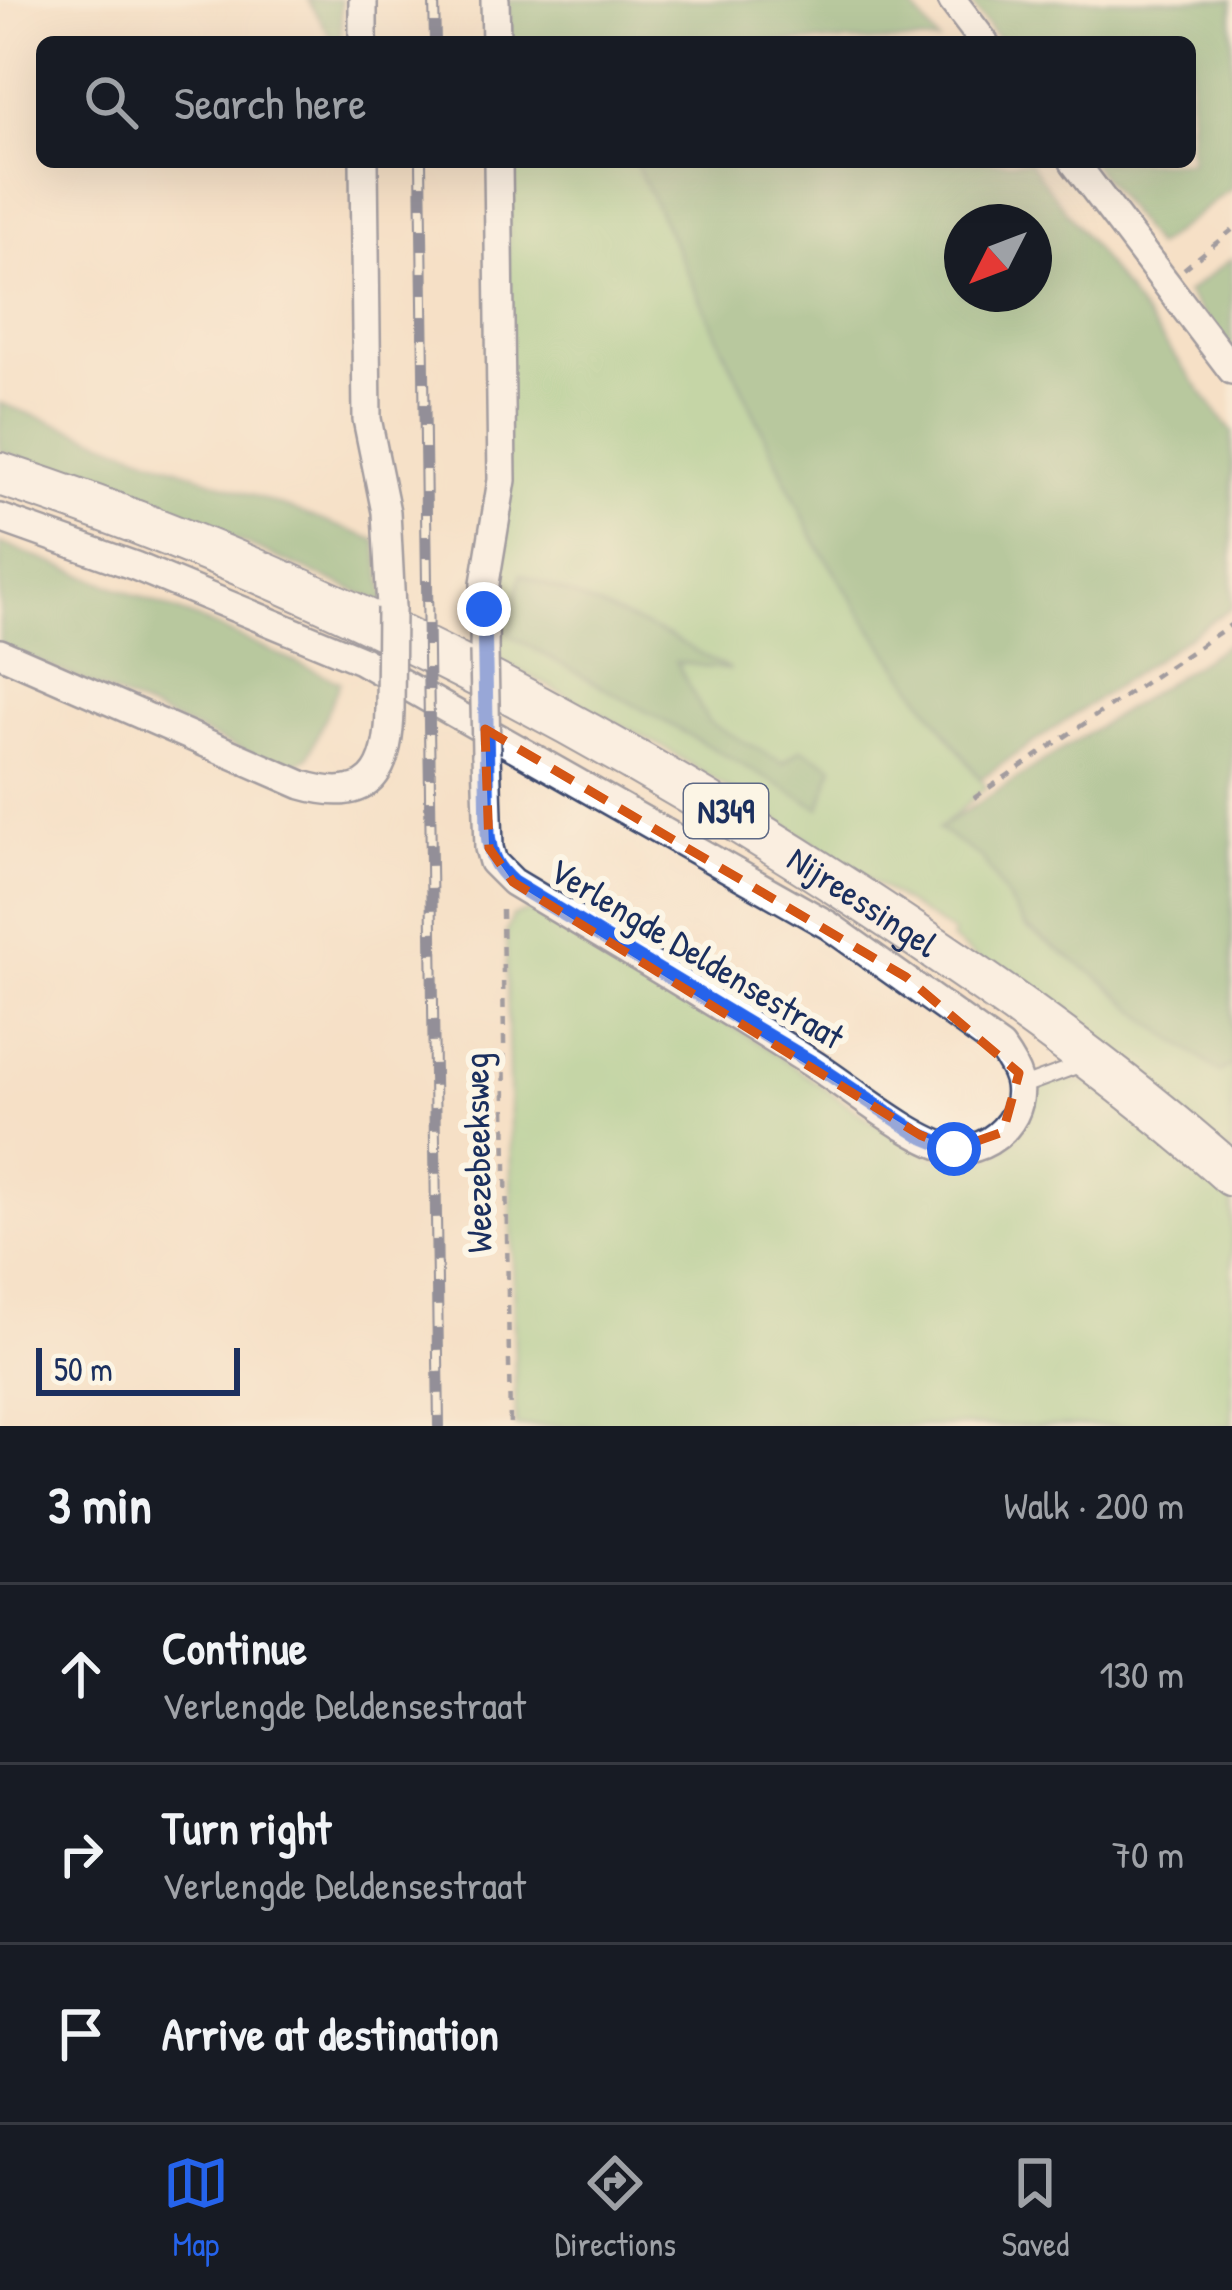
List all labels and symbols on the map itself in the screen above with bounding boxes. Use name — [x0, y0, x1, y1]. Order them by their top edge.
north arrow — [944, 204, 1052, 312]
route end — [457, 582, 511, 636]
road number: N349 — [684, 784, 768, 838]
street label: Nijreessingel — [779, 834, 949, 968]
street label: Verlengde Deldensestraat — [541, 845, 854, 1060]
street label: Weezebeeksweg — [450, 1053, 503, 1253]
route start — [927, 1122, 981, 1176]
scale bar — [36, 1342, 240, 1395]

